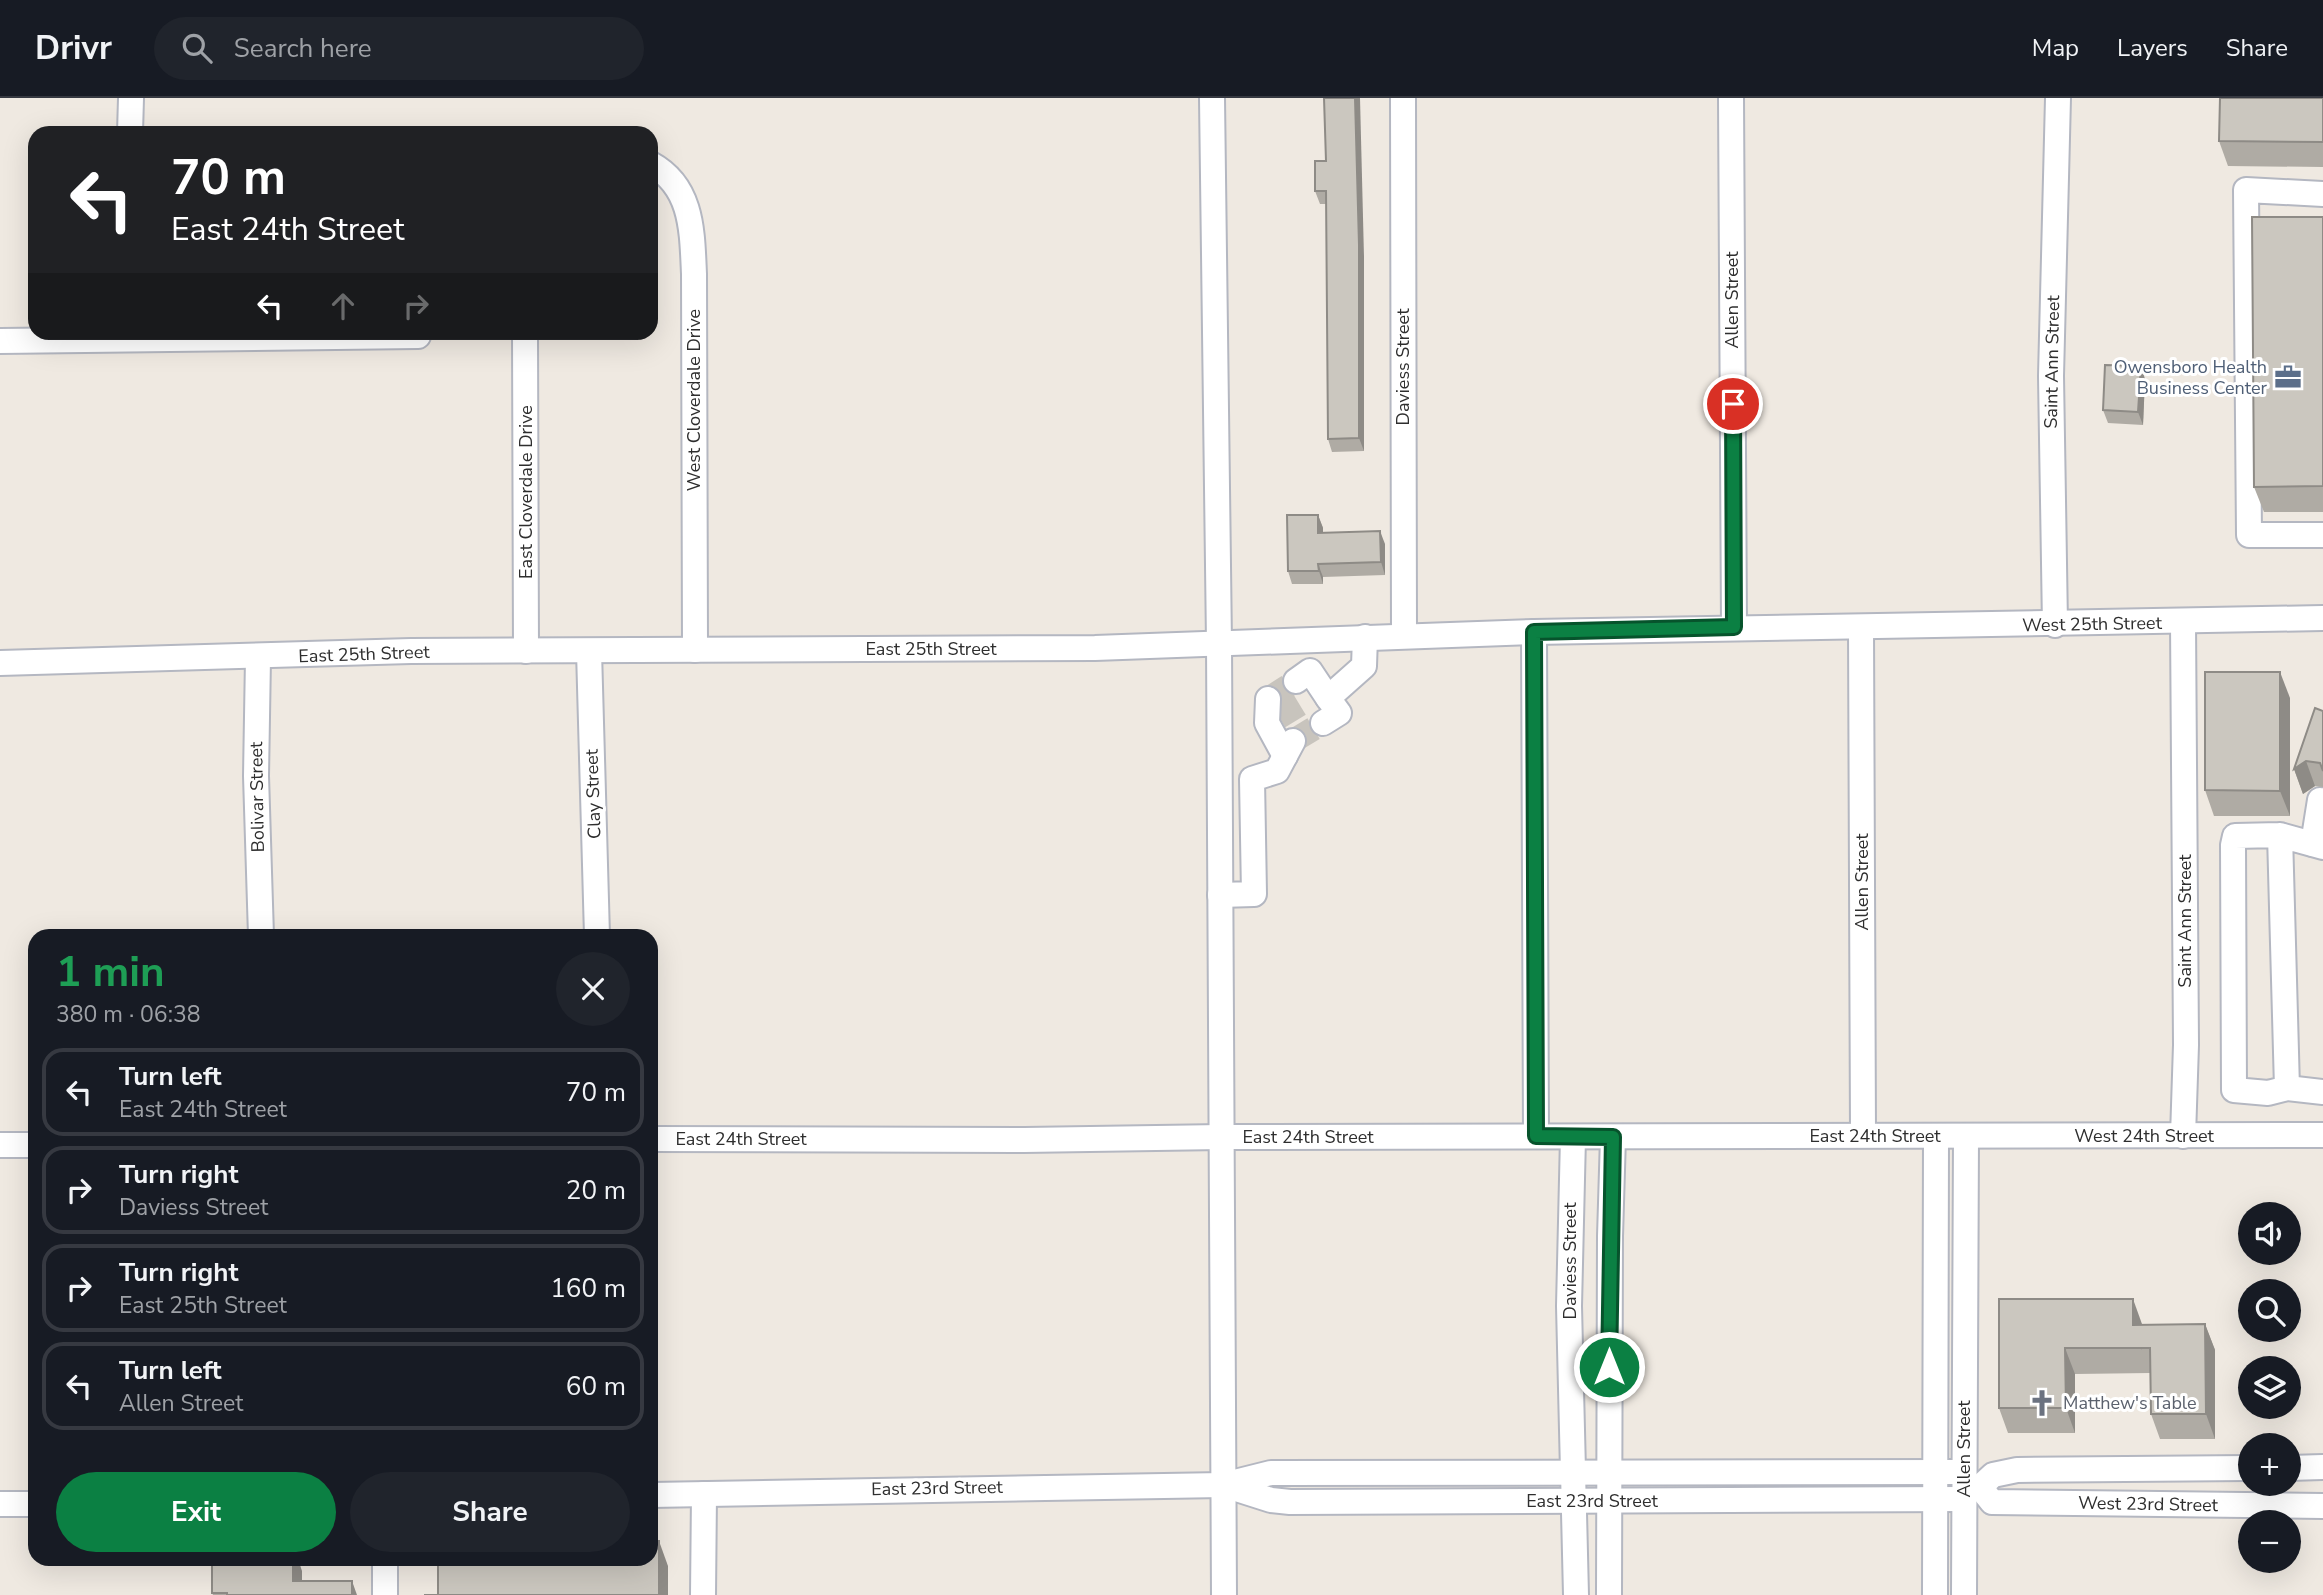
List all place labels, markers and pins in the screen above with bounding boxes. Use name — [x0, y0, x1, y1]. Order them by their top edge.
place label: Owensboro Health Business Center — [2114, 355, 2268, 400]
office icon: Owensboro Health Business Center — [2273, 362, 2303, 392]
pin — [1703, 374, 1763, 434]
church icon: Matthew's Table — [2027, 1388, 2057, 1418]
place label: Matthew's Table — [2063, 1391, 2197, 1415]

